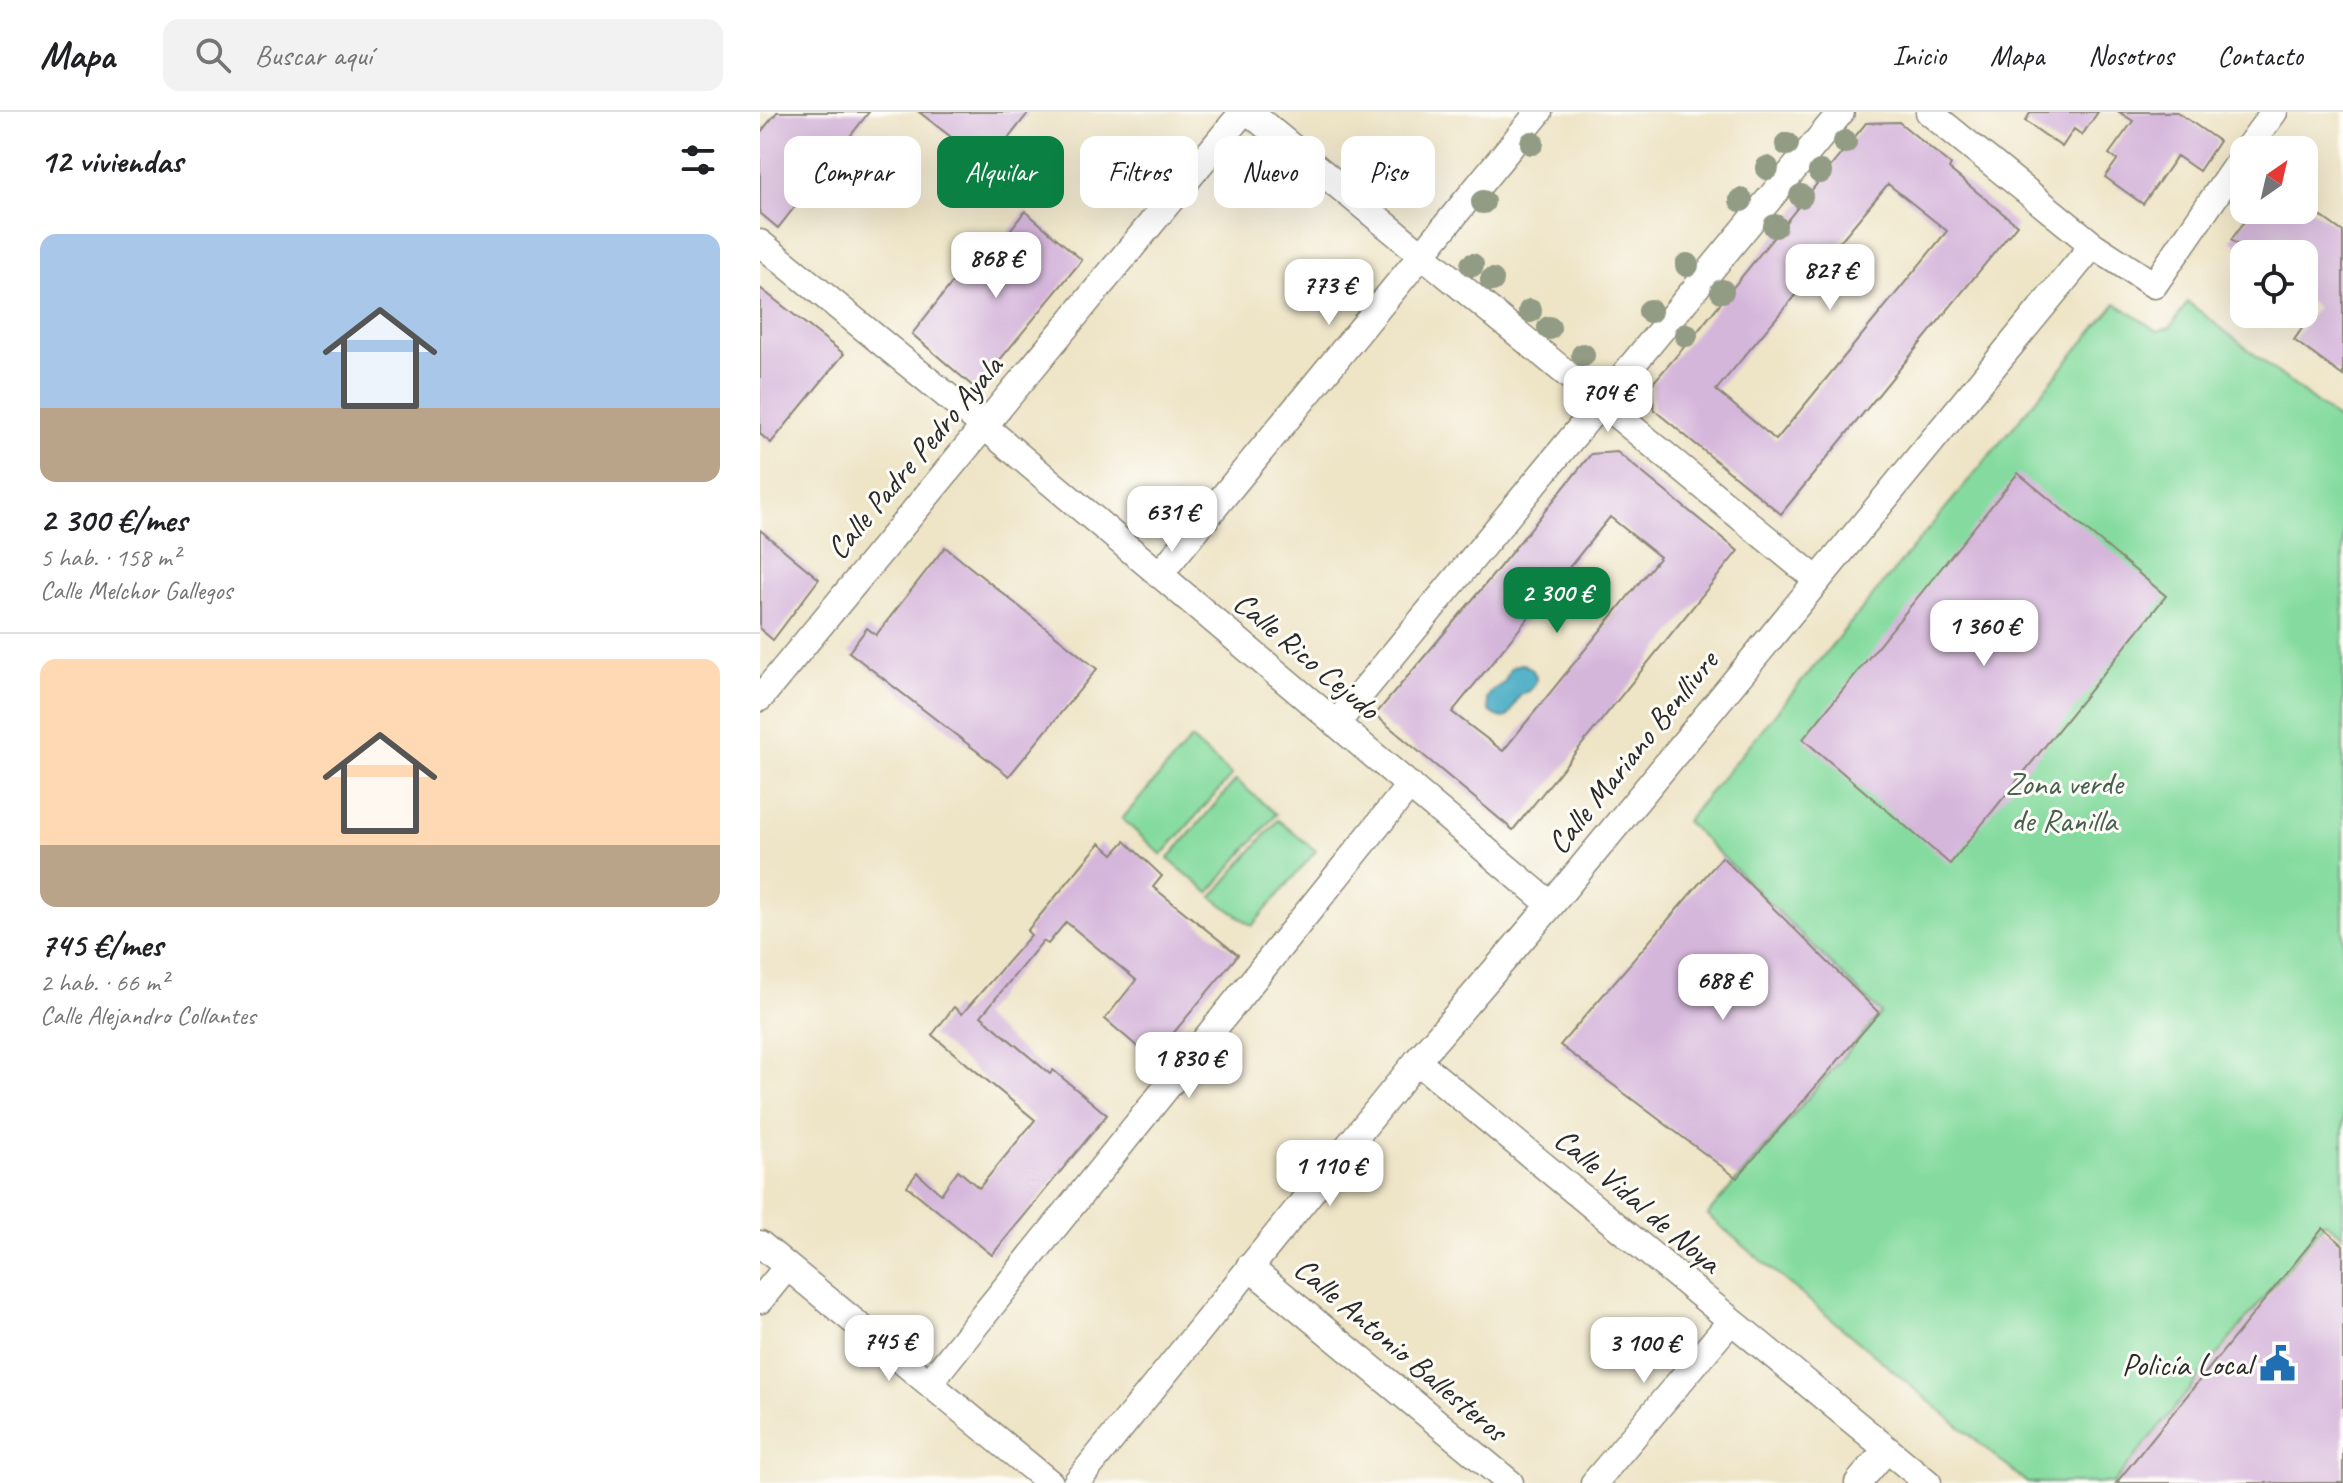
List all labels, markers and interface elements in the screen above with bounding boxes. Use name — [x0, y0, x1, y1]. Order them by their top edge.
search box — [163, 19, 723, 91]
text: Mapa — [40, 32, 115, 79]
icon: search — [191, 33, 235, 77]
text: Buscar aquí — [255, 36, 372, 74]
text: Inicio — [1892, 38, 1946, 73]
text: Mapa — [1990, 38, 2044, 73]
text: Nosotros — [2088, 38, 2173, 73]
text: Contacto — [2217, 38, 2303, 73]
chip: Comprar — [784, 136, 921, 208]
chip: Alquilar — [937, 136, 1064, 208]
chip: Filtros — [1080, 136, 1198, 208]
chip: Nuevo — [1214, 136, 1325, 208]
chip: Piso — [1341, 136, 1435, 208]
north arrow — [2230, 136, 2318, 224]
map controls — [2230, 136, 2318, 328]
icon: filters — [676, 138, 720, 182]
text: 12 viviendas — [40, 139, 183, 182]
pin: 868 € — [940, 232, 1052, 300]
button: locate — [2230, 240, 2318, 328]
text: 868 € — [969, 241, 1023, 274]
pin: 827 € — [1774, 244, 1886, 312]
text: 827 € — [1804, 253, 1857, 286]
pin: 773 € — [1273, 259, 1385, 327]
text: 773 € — [1303, 268, 1355, 301]
icon: home — [308, 286, 452, 430]
street label: Calle Padre Pedro Ayala — [817, 345, 1013, 568]
pin: 704 € — [1552, 366, 1664, 434]
text: 704 € — [1582, 375, 1635, 408]
pin: 631 € — [1116, 486, 1228, 554]
text: 631 € — [1145, 495, 1199, 528]
text: 2 300 €/mes — [40, 498, 187, 541]
text: 5 hab. · 158 m² — [40, 541, 180, 574]
pin: 2 300 € — [1483, 567, 1631, 635]
text: Calle Melchor Gallegos — [40, 574, 232, 607]
text: 2 300 € — [1521, 576, 1593, 609]
street label: Calle Rico Cejudo — [1225, 582, 1390, 730]
pin: 1 360 € — [1910, 600, 2058, 668]
text: 1 360 € — [1948, 609, 2020, 642]
street label: Calle Mariano Benlliure — [1538, 640, 1729, 862]
icon: home — [308, 711, 452, 855]
park label: Zona verde de Ranilla — [2005, 763, 2125, 841]
text: 745 €/mes — [40, 923, 163, 966]
pin: 688 € — [1667, 954, 1779, 1022]
text: 688 € — [1696, 963, 1750, 996]
text: 2 hab. · 66 m² — [40, 966, 168, 999]
text: Calle Alejandro Collantes — [40, 999, 256, 1032]
pin: 1 830 € — [1115, 1032, 1263, 1100]
text: 1 830 € — [1153, 1041, 1225, 1074]
street label: Calle Vidal de Noya — [1546, 1119, 1731, 1283]
pin: 1 110 € — [1256, 1140, 1404, 1208]
text: 1 110 € — [1294, 1149, 1366, 1182]
street label: Calle Antonio Ballesteros — [1285, 1248, 1518, 1452]
pin: 745 € — [833, 1315, 945, 1383]
pin: 3 100 € — [1570, 1317, 1718, 1385]
text: 745 € — [863, 1324, 915, 1357]
text: 3 100 € — [1608, 1326, 1680, 1359]
place label: Policía Local — [2122, 1344, 2258, 1385]
public building icon: Policía Local — [2259, 1345, 2297, 1383]

